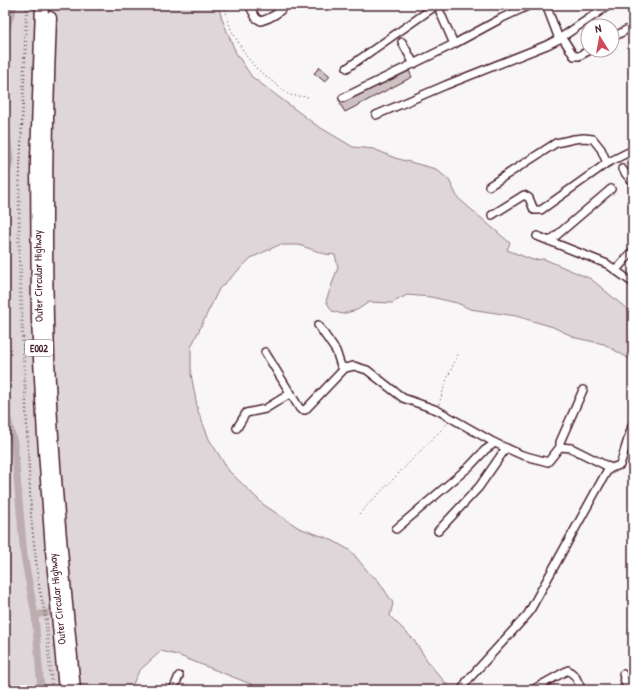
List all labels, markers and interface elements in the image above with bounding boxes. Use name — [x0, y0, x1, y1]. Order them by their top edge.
north arrow — [580, 18, 620, 58]
text: N — [594, 21, 602, 36]
street label: Outer Circular Highway — [30, 230, 46, 322]
road number: E002 — [25, 340, 53, 356]
street label: Outer Circular Highway — [45, 552, 69, 645]

